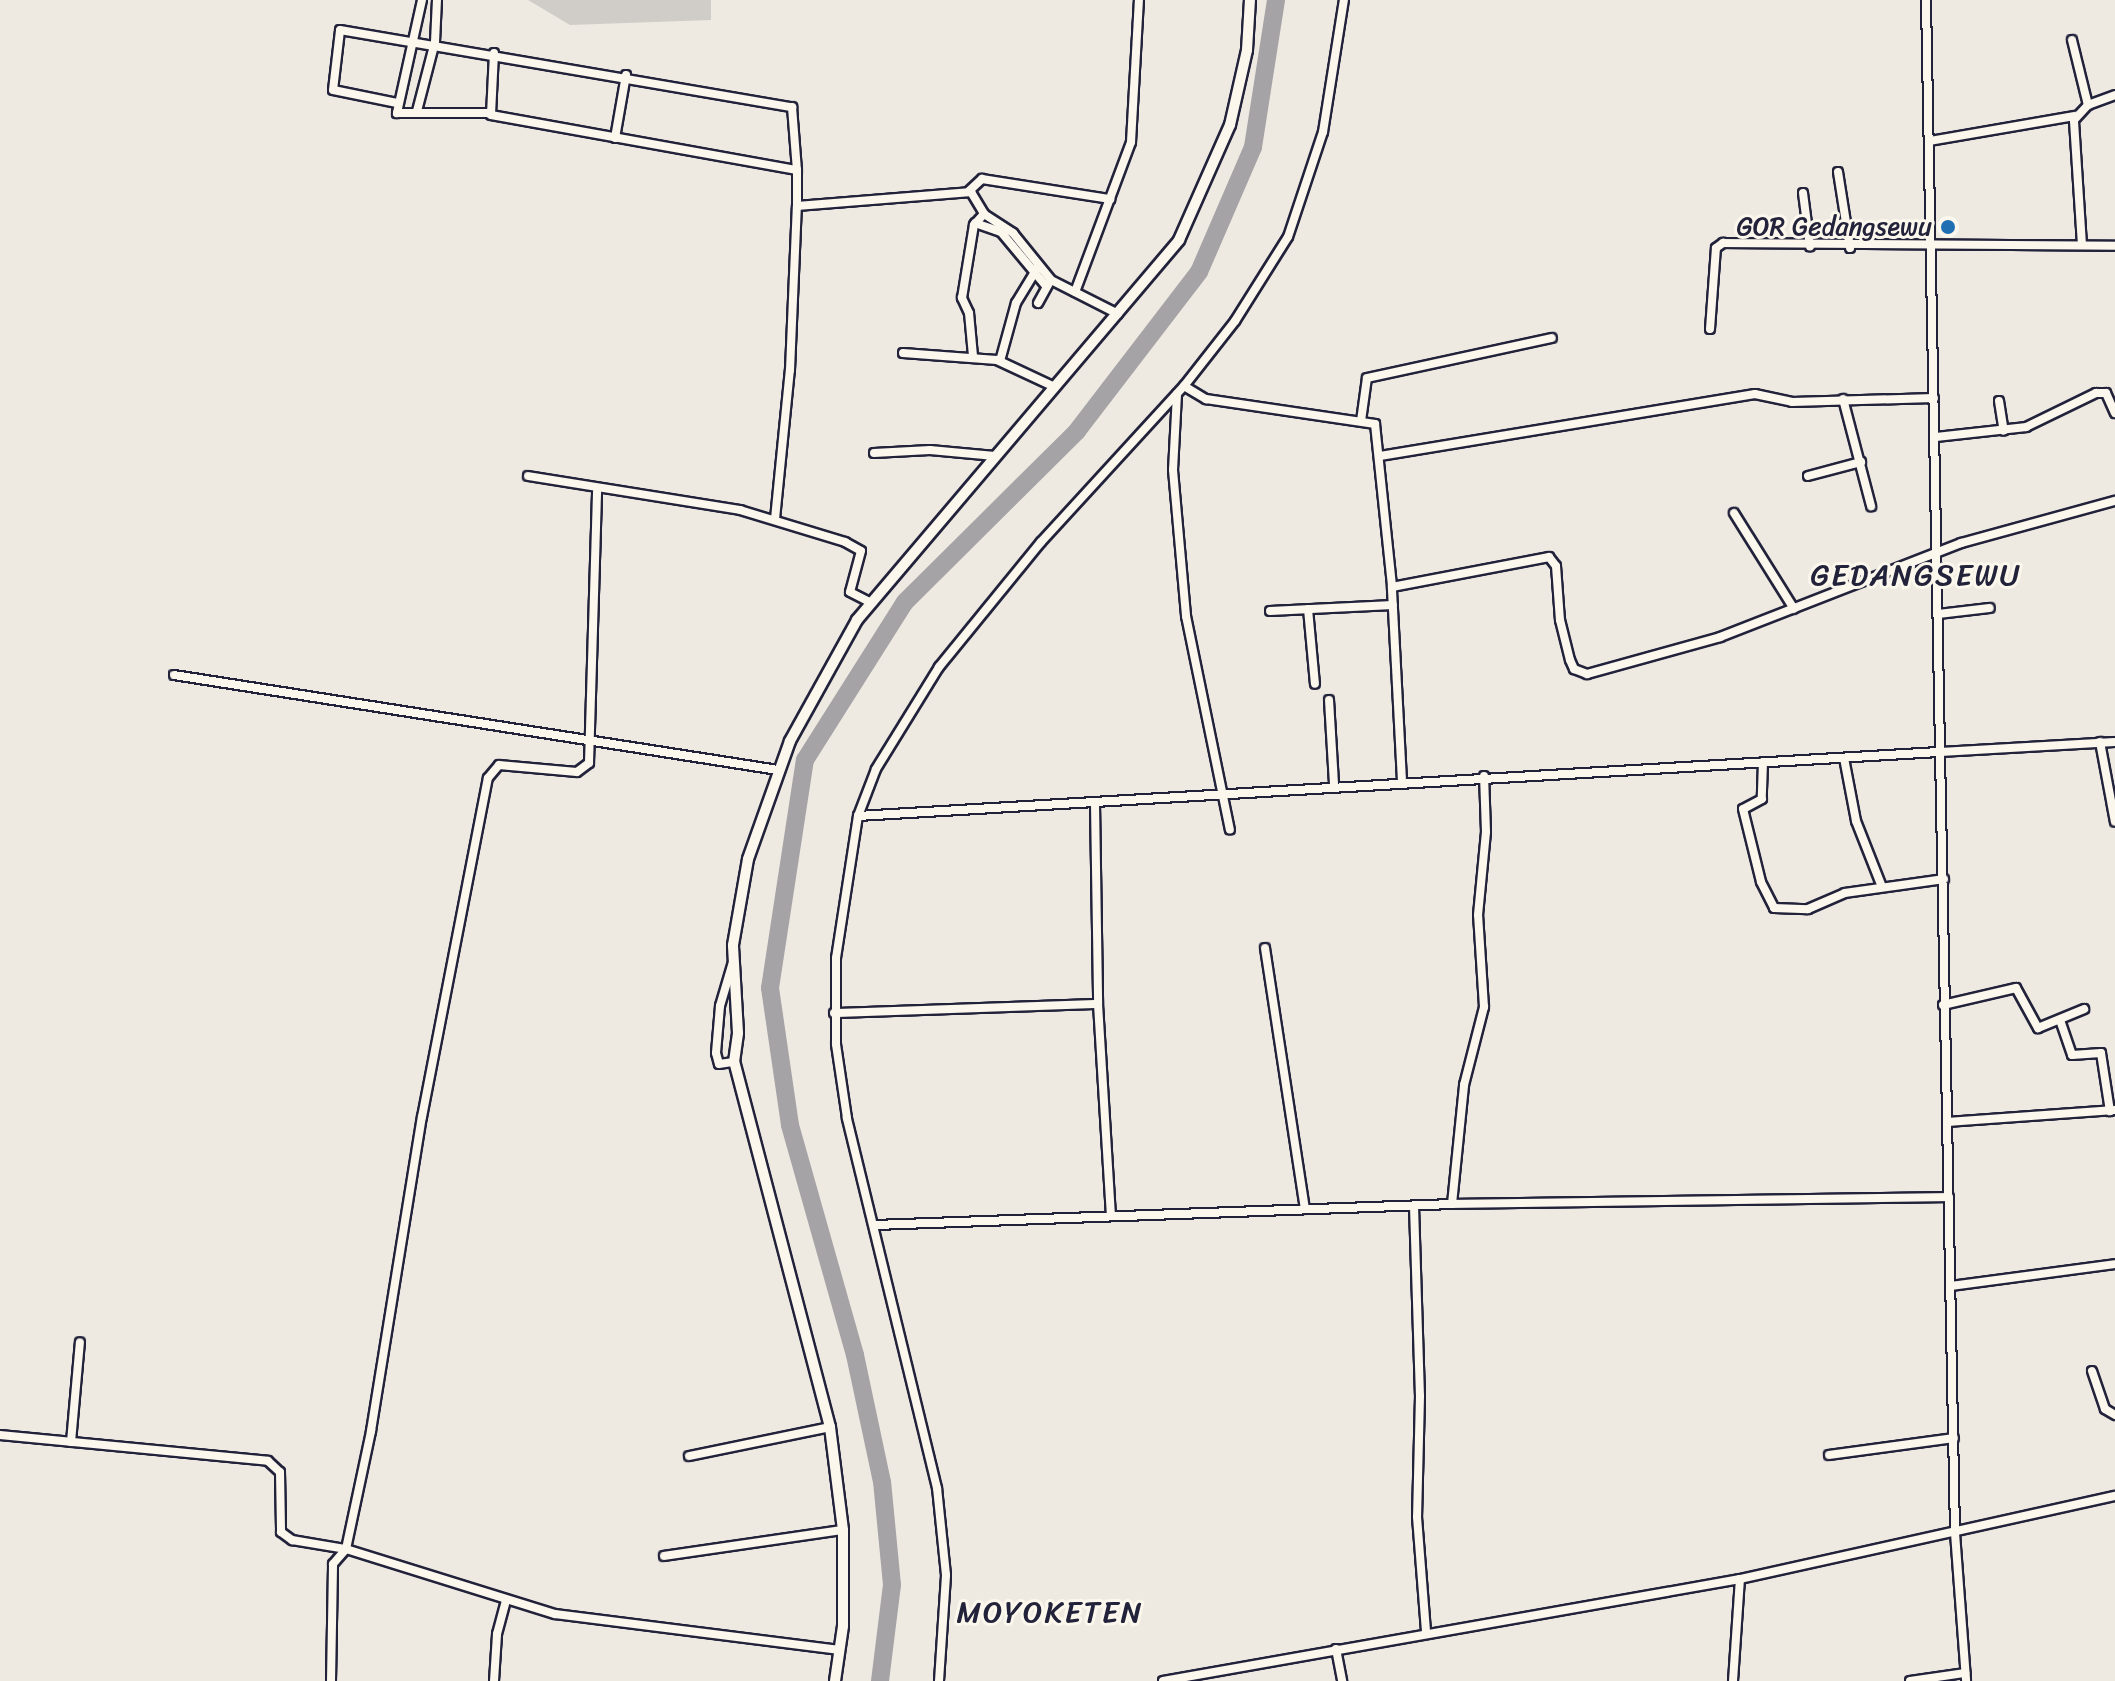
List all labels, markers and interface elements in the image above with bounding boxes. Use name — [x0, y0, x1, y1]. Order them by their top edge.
place label: GOR Gedangsewu — [1737, 211, 1932, 243]
marker: GOR Gedangsewu — [1939, 218, 1957, 236]
district label: GEDANGSEWU — [1810, 557, 2022, 593]
district label: MOYOKETEN — [956, 1594, 1144, 1630]

